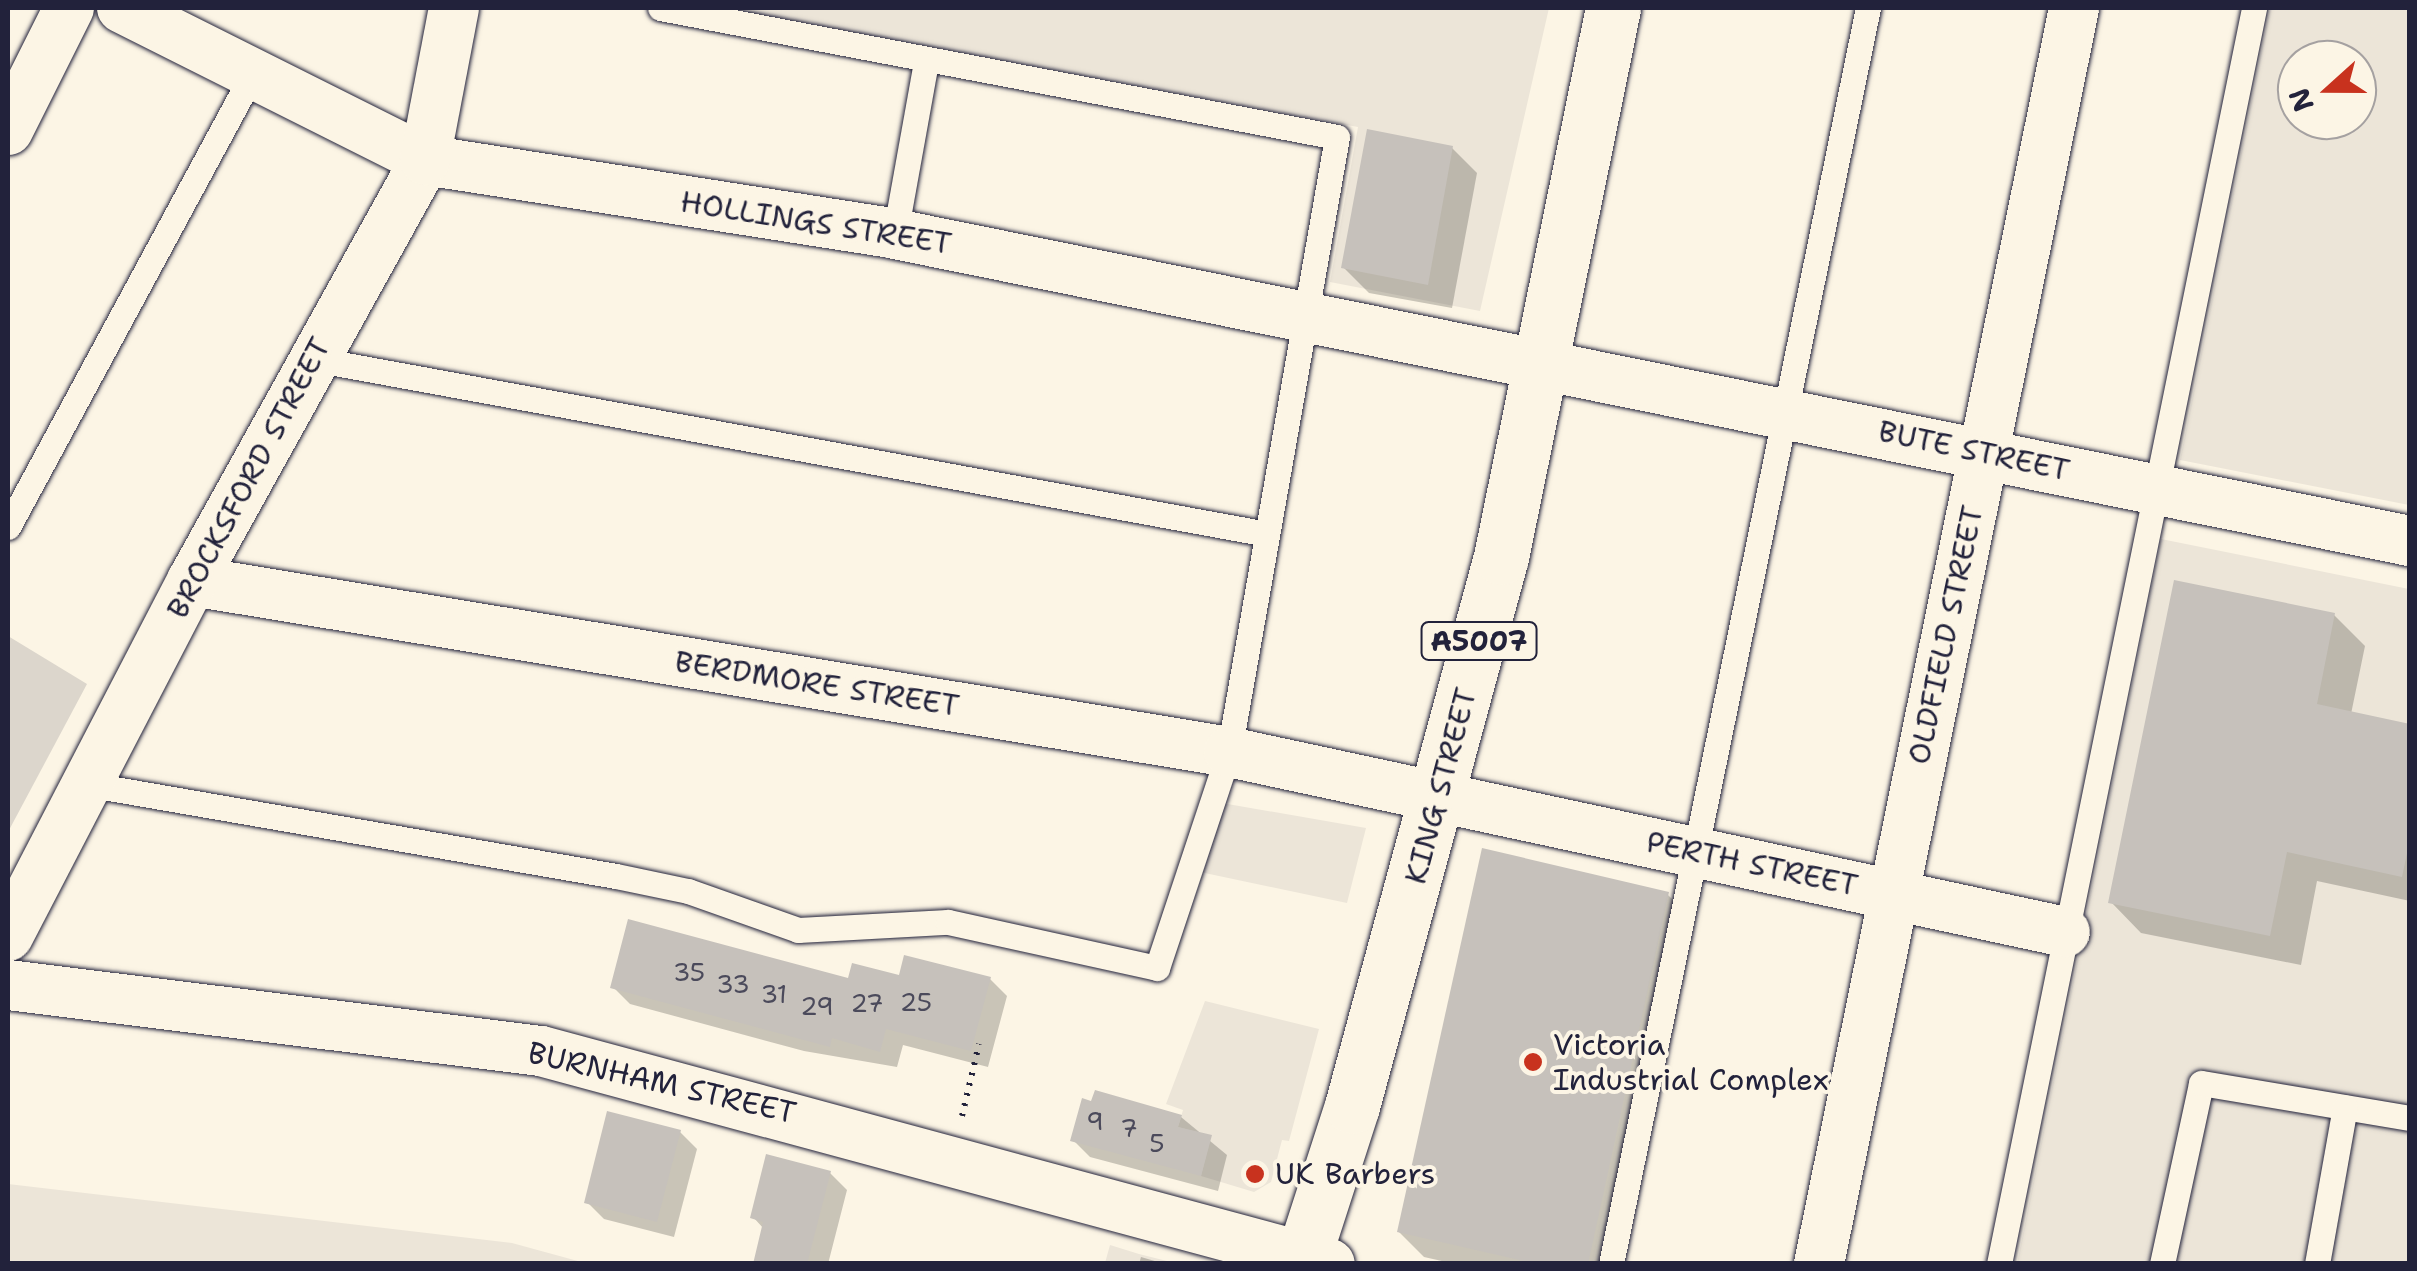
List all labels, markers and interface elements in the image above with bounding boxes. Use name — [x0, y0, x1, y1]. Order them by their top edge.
north arrow — [2277, 40, 2377, 140]
text: N — [2279, 83, 2323, 117]
street label: HOLLINGS STREET — [678, 184, 954, 262]
street label: BROCKSFORD STREET — [160, 331, 338, 625]
street label: BUTE STREET — [1875, 413, 2073, 489]
street label: OLDFIELD STREET — [1901, 502, 1991, 768]
road number: A5007 — [1419, 618, 1539, 664]
street label: BERDMORE STREET — [672, 644, 962, 724]
street label: KING STREET — [1398, 684, 1484, 888]
street label: PERTH STREET — [1643, 824, 1861, 904]
house number: 35 — [673, 957, 705, 987]
house number: 33 — [716, 969, 750, 999]
house number: 31 — [761, 979, 787, 1009]
house number: 25 — [900, 987, 932, 1017]
house number: 27 — [850, 988, 884, 1018]
house number: 29 — [800, 991, 834, 1021]
place label: Victoria Industrial Complex — [1553, 1027, 1829, 1098]
street label: BURNHAM STREET — [524, 1035, 800, 1131]
marker: Victoria Industrial Complex — [1522, 1051, 1544, 1073]
house number: 9 — [1086, 1106, 1104, 1136]
house number: 7 — [1120, 1113, 1138, 1143]
house number: 5 — [1149, 1128, 1165, 1158]
place label: UK Barbers — [1275, 1156, 1435, 1192]
marker: UK Barbers — [1244, 1163, 1266, 1185]

